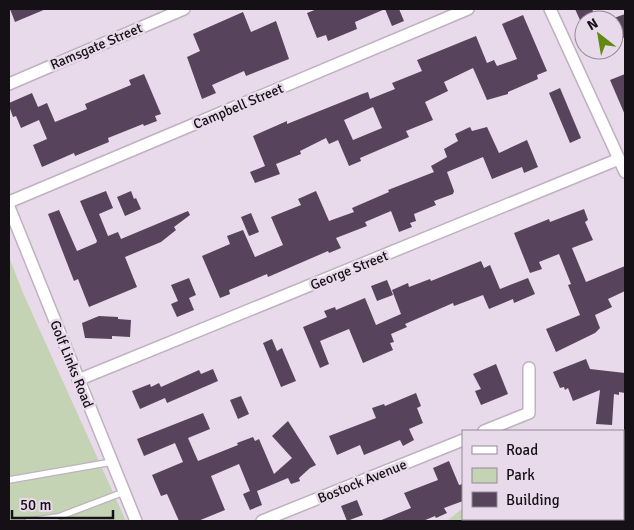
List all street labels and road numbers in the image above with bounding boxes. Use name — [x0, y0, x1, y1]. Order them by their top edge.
street label: Ramsgate Street — [48, 19, 145, 74]
street label: Campbell Street — [191, 80, 286, 133]
street label: George Street — [308, 247, 391, 294]
street label: Golf Links Road — [46, 318, 97, 410]
street label: Bostock Avenue — [315, 456, 409, 507]

